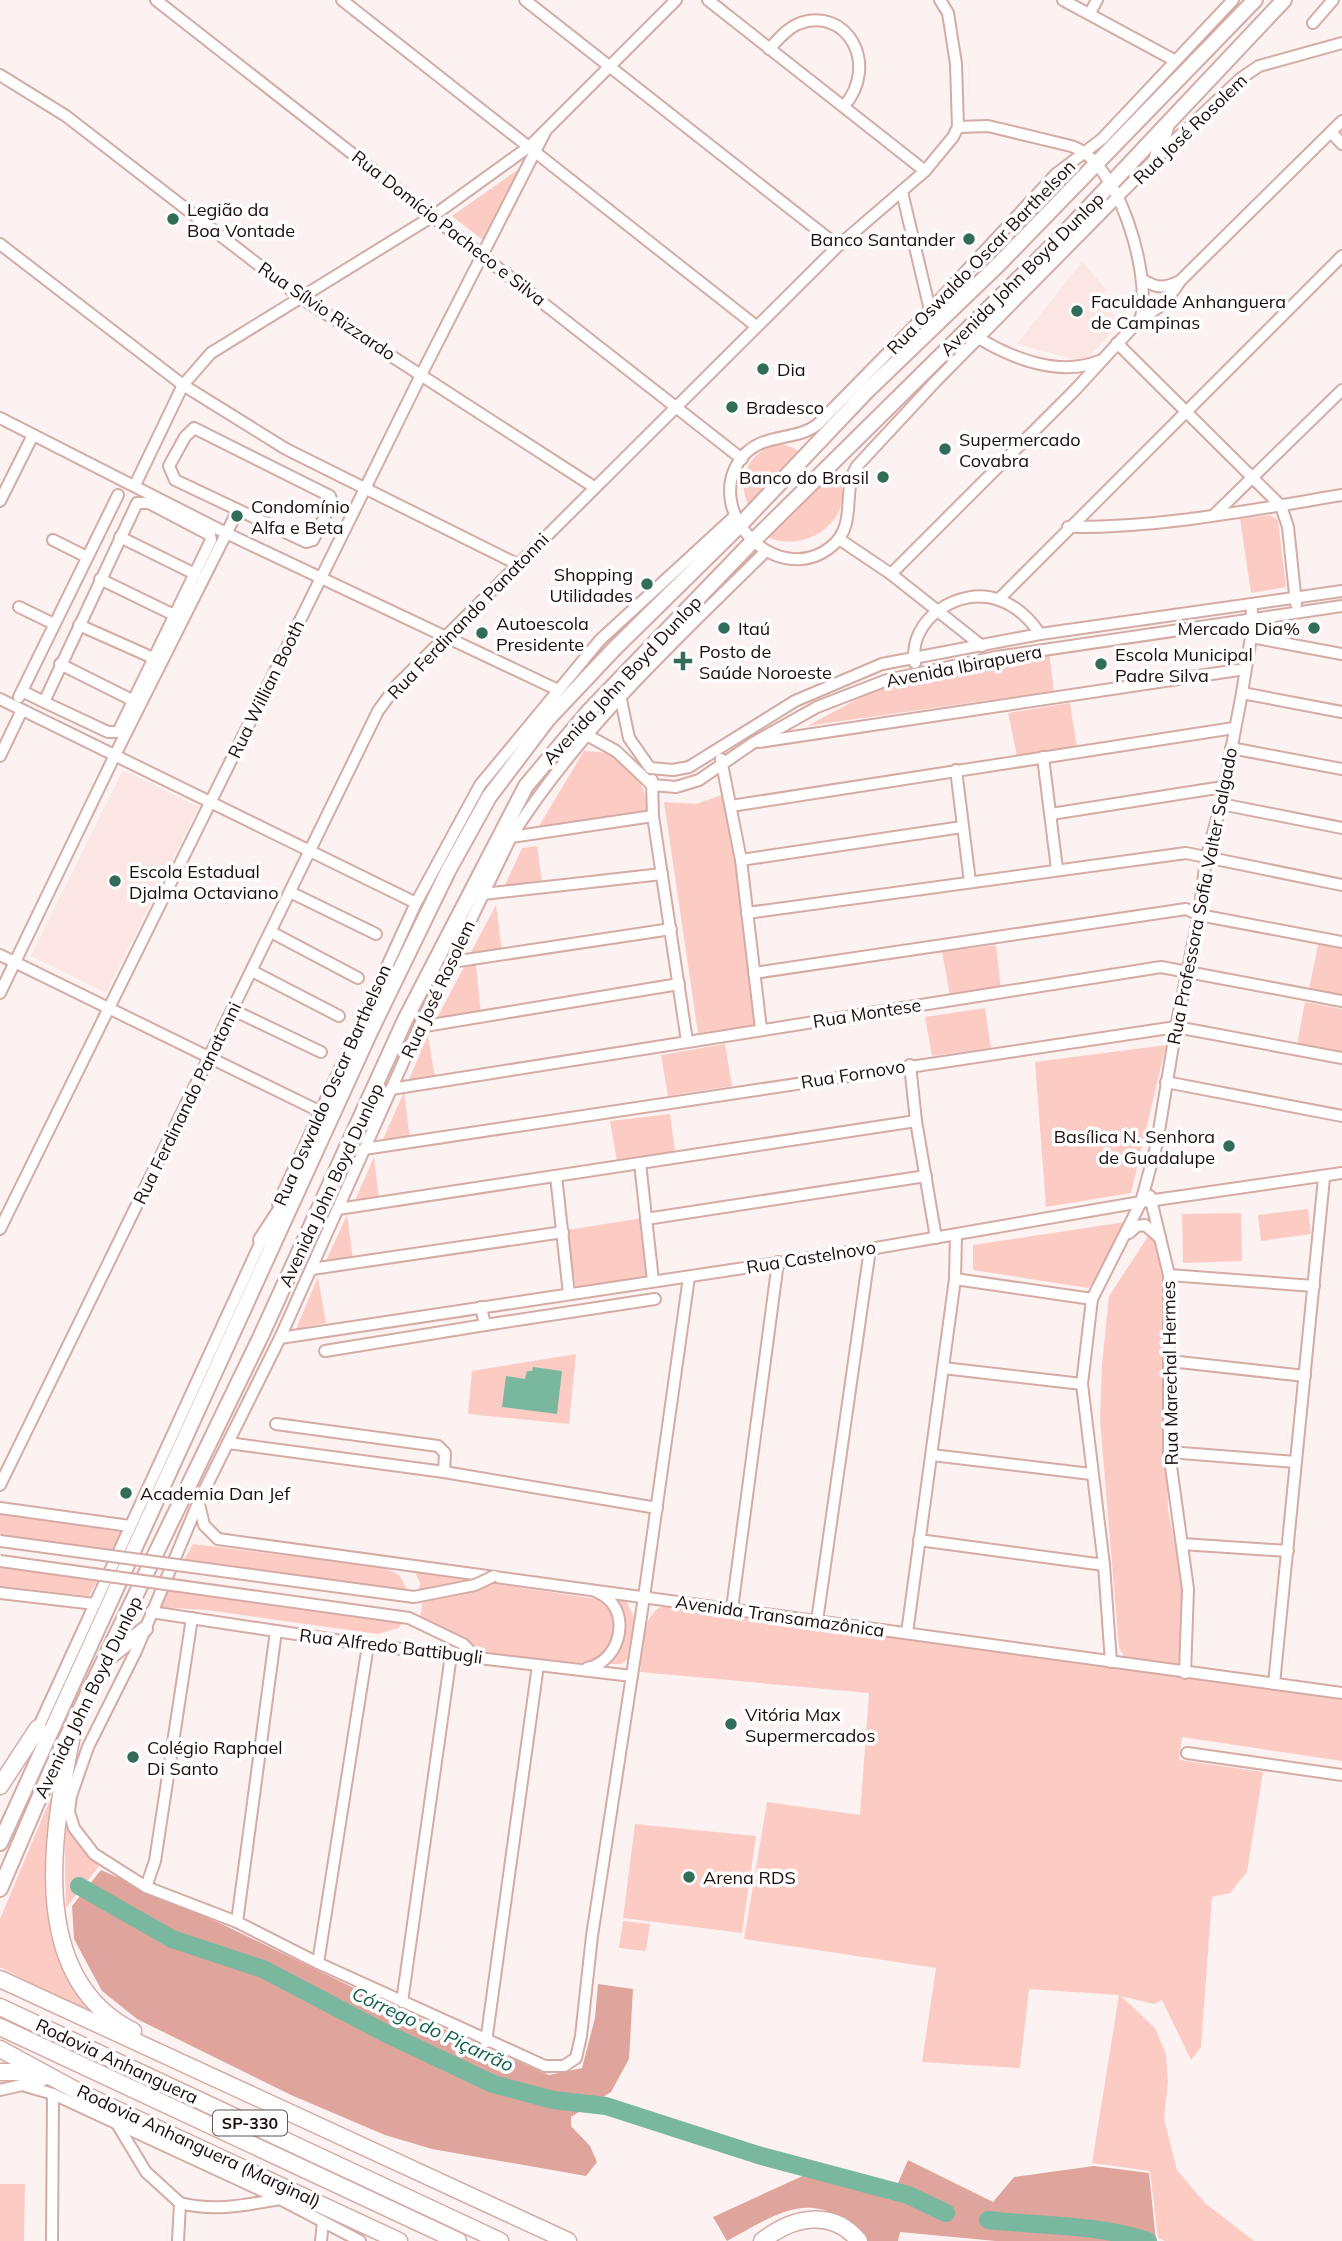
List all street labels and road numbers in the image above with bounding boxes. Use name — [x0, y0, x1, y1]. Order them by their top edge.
street label: Rua José Rosolem — [1128, 69, 1252, 189]
street label: Rua Domício Pacheco e Silva — [347, 145, 551, 311]
street label: Rua Oswaldo Oscar Barthelson — [882, 155, 1080, 359]
street label: Avenida John Boyd Dunlop — [935, 187, 1109, 361]
street label: Rua Sílvio Rizzardo — [254, 257, 400, 365]
street label: Rua Ferdinando Panatonni — [382, 528, 554, 704]
street label: Avenida John Boyd Dunlop — [538, 591, 706, 769]
street label: Rua Willian Booth — [223, 616, 309, 762]
street label: Avenida Ibirapuera — [884, 640, 1044, 692]
street label: Rua Professora Sofia Valter Salgado — [1162, 745, 1242, 1047]
street label: Rua José Rosolem — [396, 916, 480, 1062]
street label: Rua Oswaldo Oscar Barthelson — [268, 961, 396, 1209]
street label: Rua Montese — [811, 993, 923, 1033]
street label: Rua Ferdinando Panatonni — [128, 998, 246, 1208]
street label: Rua Fornovo — [799, 1054, 907, 1094]
street label: Avenida John Boyd Dunlop — [274, 1079, 388, 1291]
street label: Rua Castelnovo — [745, 1235, 877, 1279]
street label: Rua Marechal Hermes — [1157, 1280, 1183, 1466]
street label: Avenida Transamazônica — [674, 1590, 886, 1642]
street label: Avenida John Boyd Dunlop — [29, 1592, 147, 1802]
street label: Rua Alfredo Battibugli — [298, 1623, 484, 1669]
street label: Rodovia Anhanguera — [32, 2013, 202, 2109]
street label: Rodovia Anhanguera (Marginal) — [73, 2079, 325, 2213]
road number: SP-330 — [213, 2110, 287, 2136]

